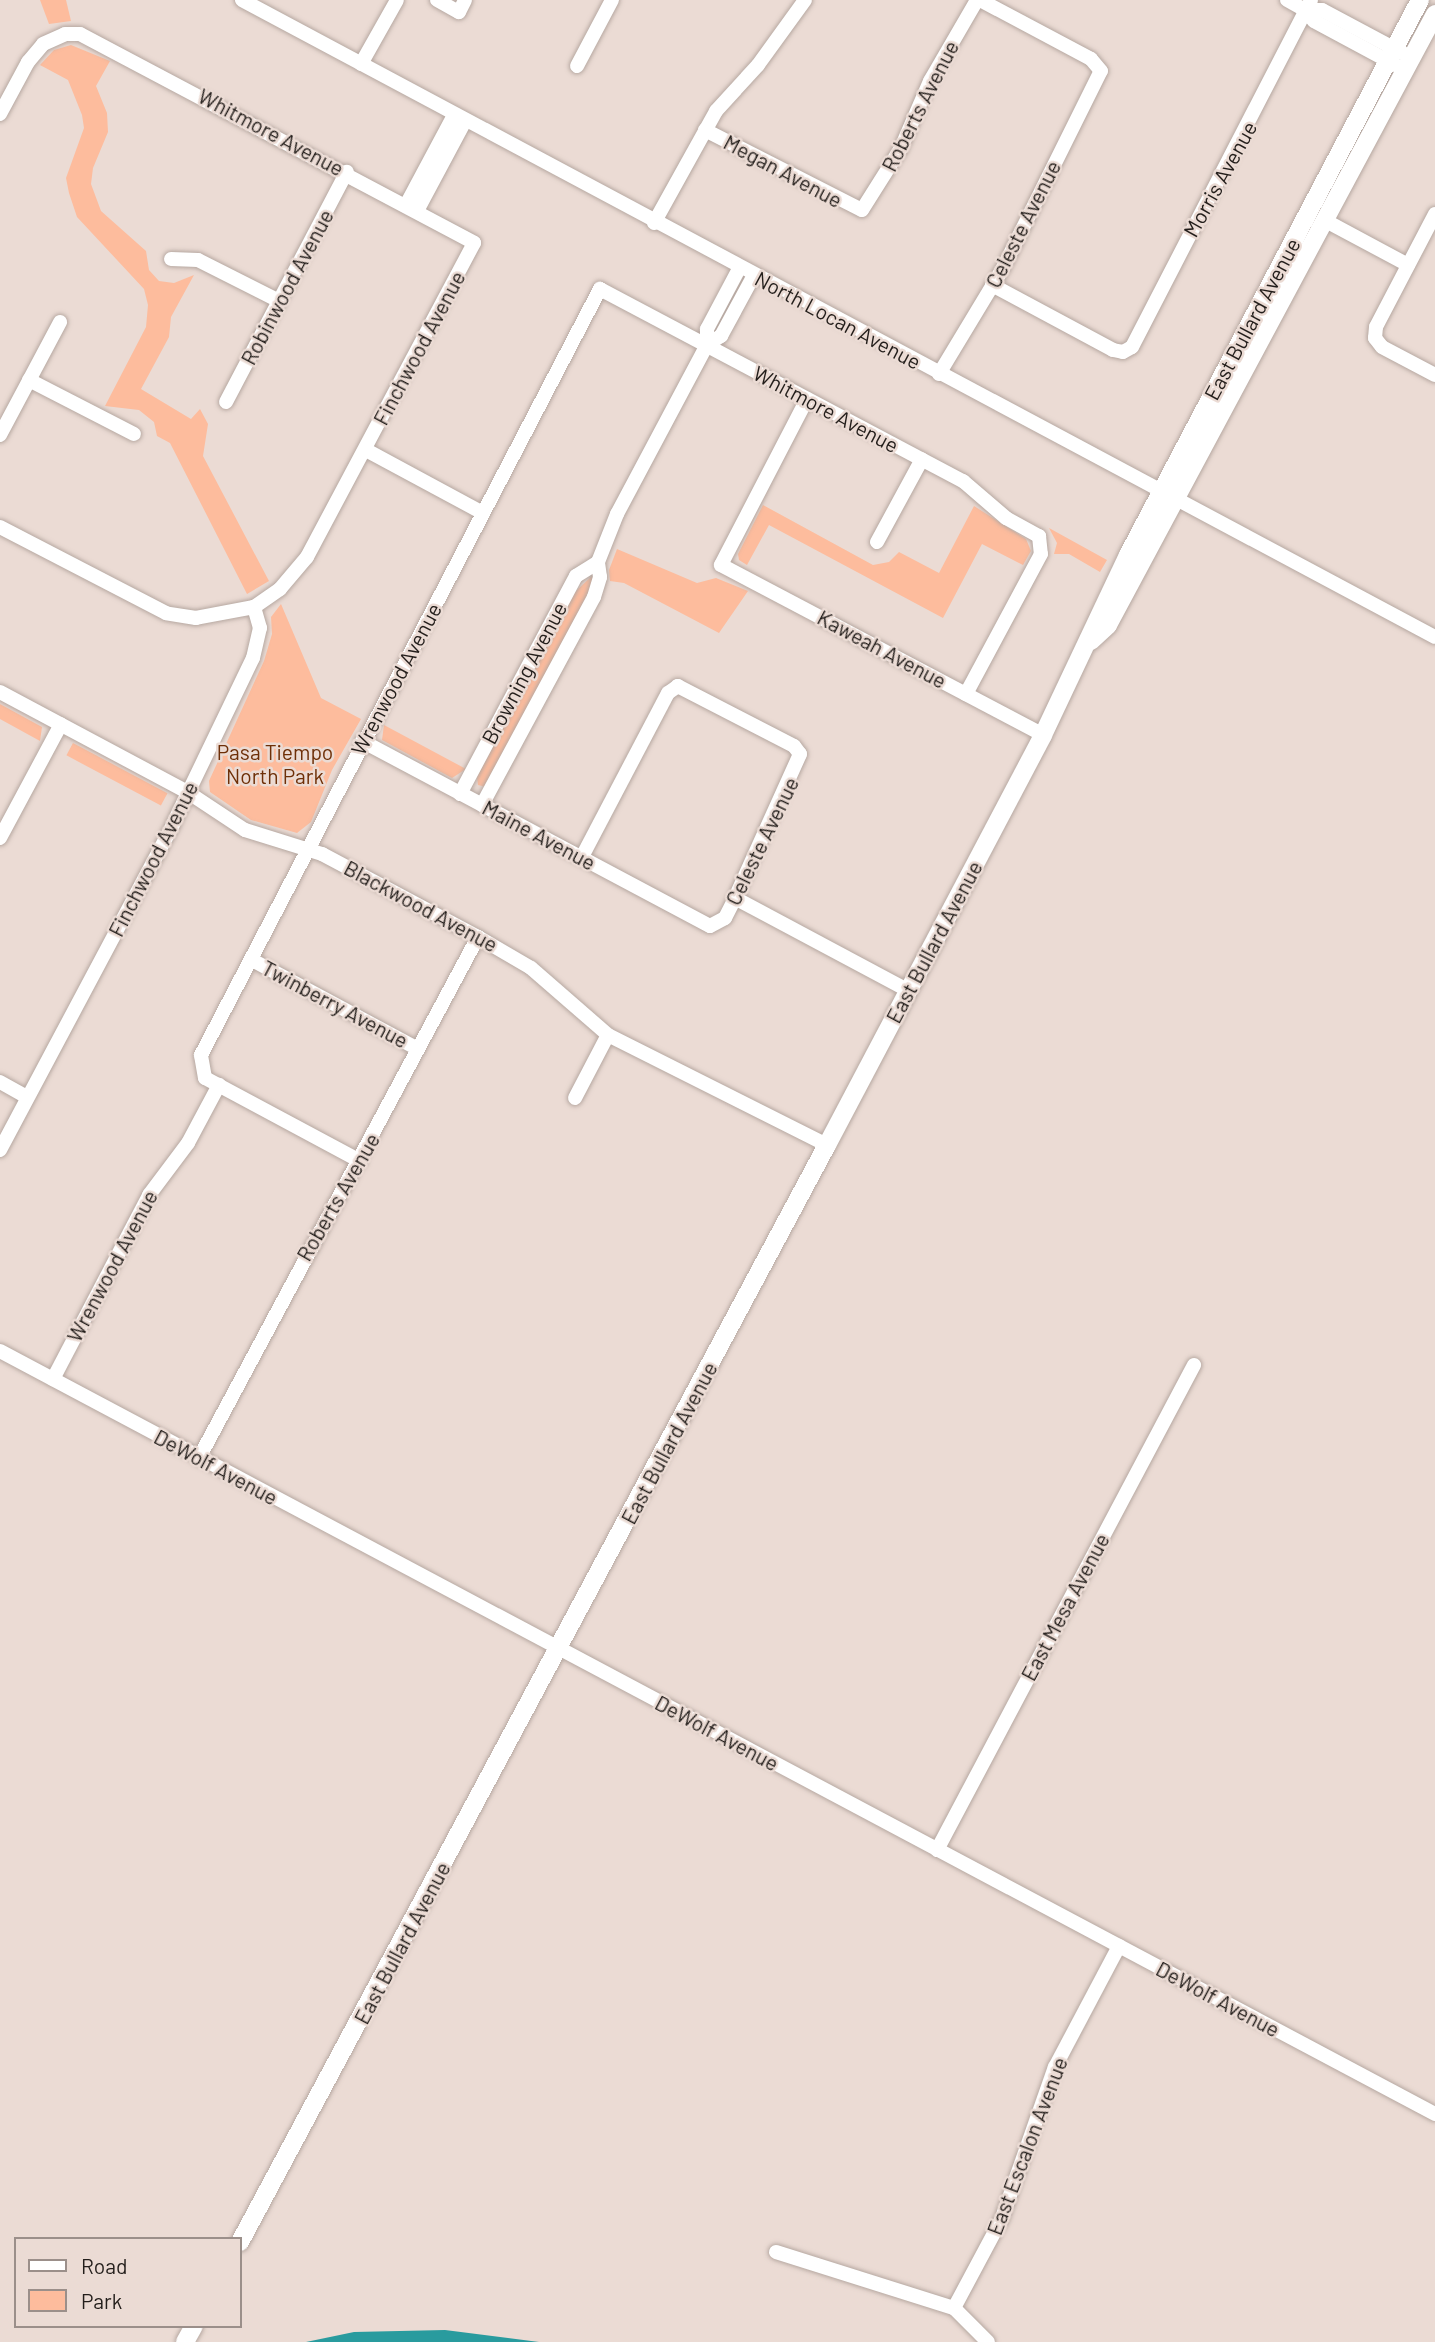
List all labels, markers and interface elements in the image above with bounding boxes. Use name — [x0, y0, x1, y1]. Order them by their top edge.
street label: Roberts Avenue — [876, 36, 964, 176]
street label: Whitmore Avenue — [194, 83, 348, 181]
street label: Morris Avenue — [1178, 117, 1262, 241]
street label: Megan Avenue — [720, 129, 846, 213]
street label: Celeste Avenue — [980, 156, 1066, 292]
street label: Robinwood Avenue — [235, 205, 339, 369]
street label: East Bullard Avenue — [1199, 234, 1305, 404]
street label: North Locan Avenue — [751, 266, 925, 374]
street label: Finchwood Avenue — [368, 267, 470, 429]
street label: Whitmore Avenue — [749, 360, 903, 458]
street label: Browning Avenue — [476, 598, 572, 748]
street label: Wrenwood Avenue — [345, 599, 447, 759]
street label: Kaweah Avenue — [813, 604, 951, 694]
park label: Pasa Tiempo North Park — [217, 739, 333, 789]
street label: Celeste Avenue — [720, 773, 804, 909]
street label: Finchwood Avenue — [103, 777, 203, 941]
street label: Maine Avenue — [478, 795, 600, 875]
street label: Blackwood Avenue — [340, 855, 502, 957]
street label: East Bullard Avenue — [881, 857, 987, 1027]
street label: Twinberry Avenue — [258, 955, 412, 1053]
street label: Roberts Avenue — [291, 1129, 385, 1265]
street label: Wrenwood Avenue — [61, 1186, 163, 1346]
street label: East Bullard Avenue — [616, 1358, 722, 1528]
street label: DeWolf Avenue — [150, 1424, 282, 1510]
street label: East Mesa Avenue — [1016, 1529, 1114, 1685]
street label: DeWolf Avenue — [651, 1690, 783, 1776]
street label: East Bullard Avenue — [349, 1858, 455, 2028]
street label: DeWolf Avenue — [1152, 1956, 1284, 2042]
street label: East Escalon Avenue — [981, 2054, 1073, 2238]
legend — [14, 2237, 242, 2328]
text: Road — [81, 2253, 127, 2278]
text: Park — [81, 2288, 122, 2313]

